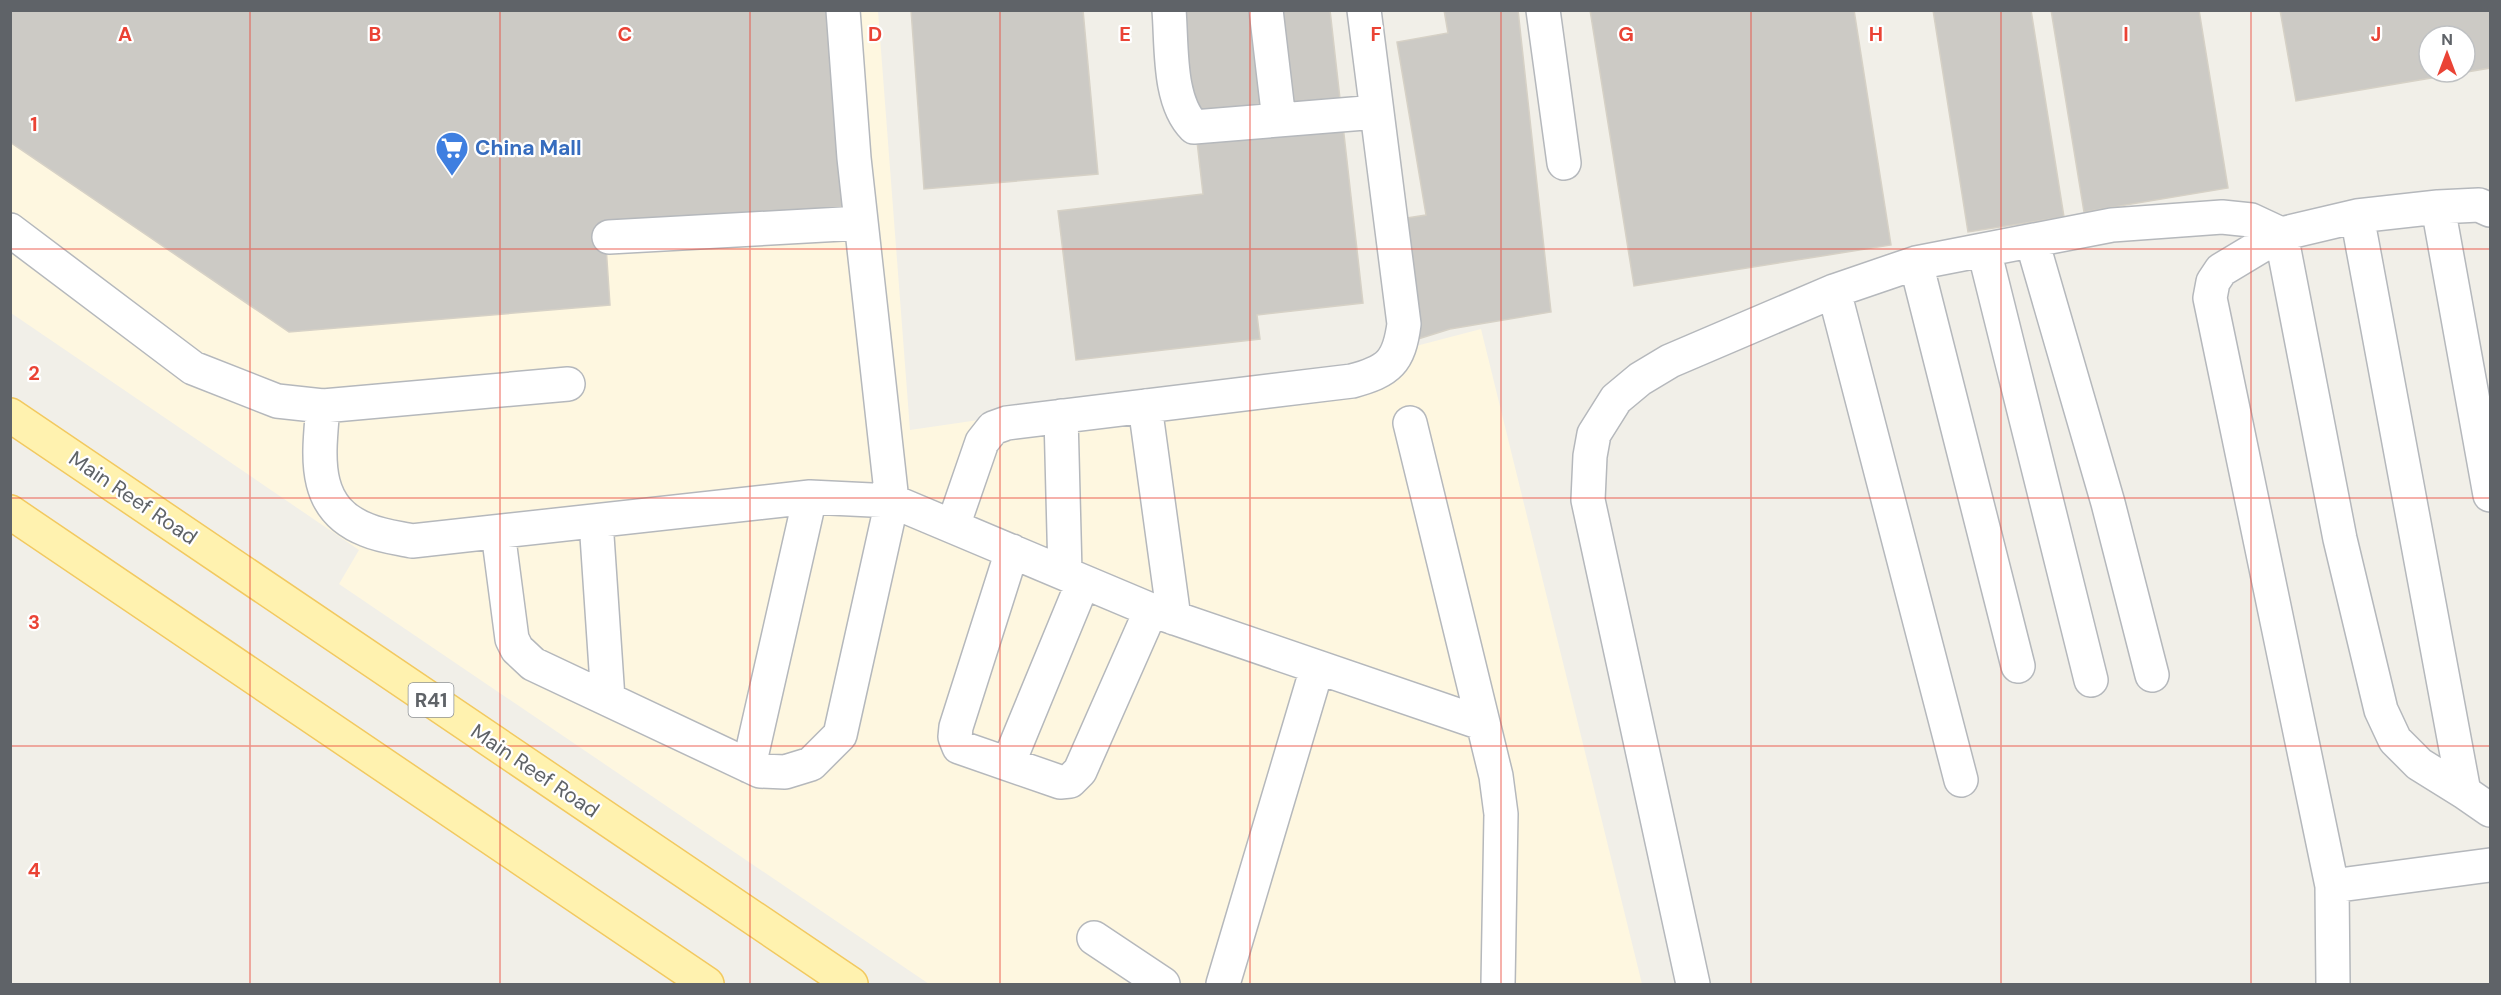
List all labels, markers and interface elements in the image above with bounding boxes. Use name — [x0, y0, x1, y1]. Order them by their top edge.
text: A — [118, 21, 132, 47]
text: B — [369, 21, 381, 47]
text: C — [618, 21, 632, 47]
text: D — [868, 21, 882, 47]
text: E — [1119, 21, 1131, 47]
text: F — [1370, 21, 1382, 47]
text: G — [1618, 21, 1634, 47]
text: H — [1869, 21, 1883, 47]
text: I — [2123, 21, 2129, 47]
text: J — [2371, 21, 2381, 47]
north arrow — [2417, 24, 2477, 84]
text: N — [2441, 29, 2453, 50]
text: 1 — [30, 111, 38, 137]
supermarket icon: China Mall — [434, 130, 470, 177]
place label: China Mall — [475, 134, 582, 162]
text: 2 — [28, 360, 40, 386]
street label: Main Reef Road — [63, 445, 203, 551]
text: 3 — [28, 609, 40, 635]
road number: R41 — [408, 683, 454, 717]
street label: Main Reef Road — [465, 718, 605, 824]
text: 4 — [28, 857, 41, 883]

